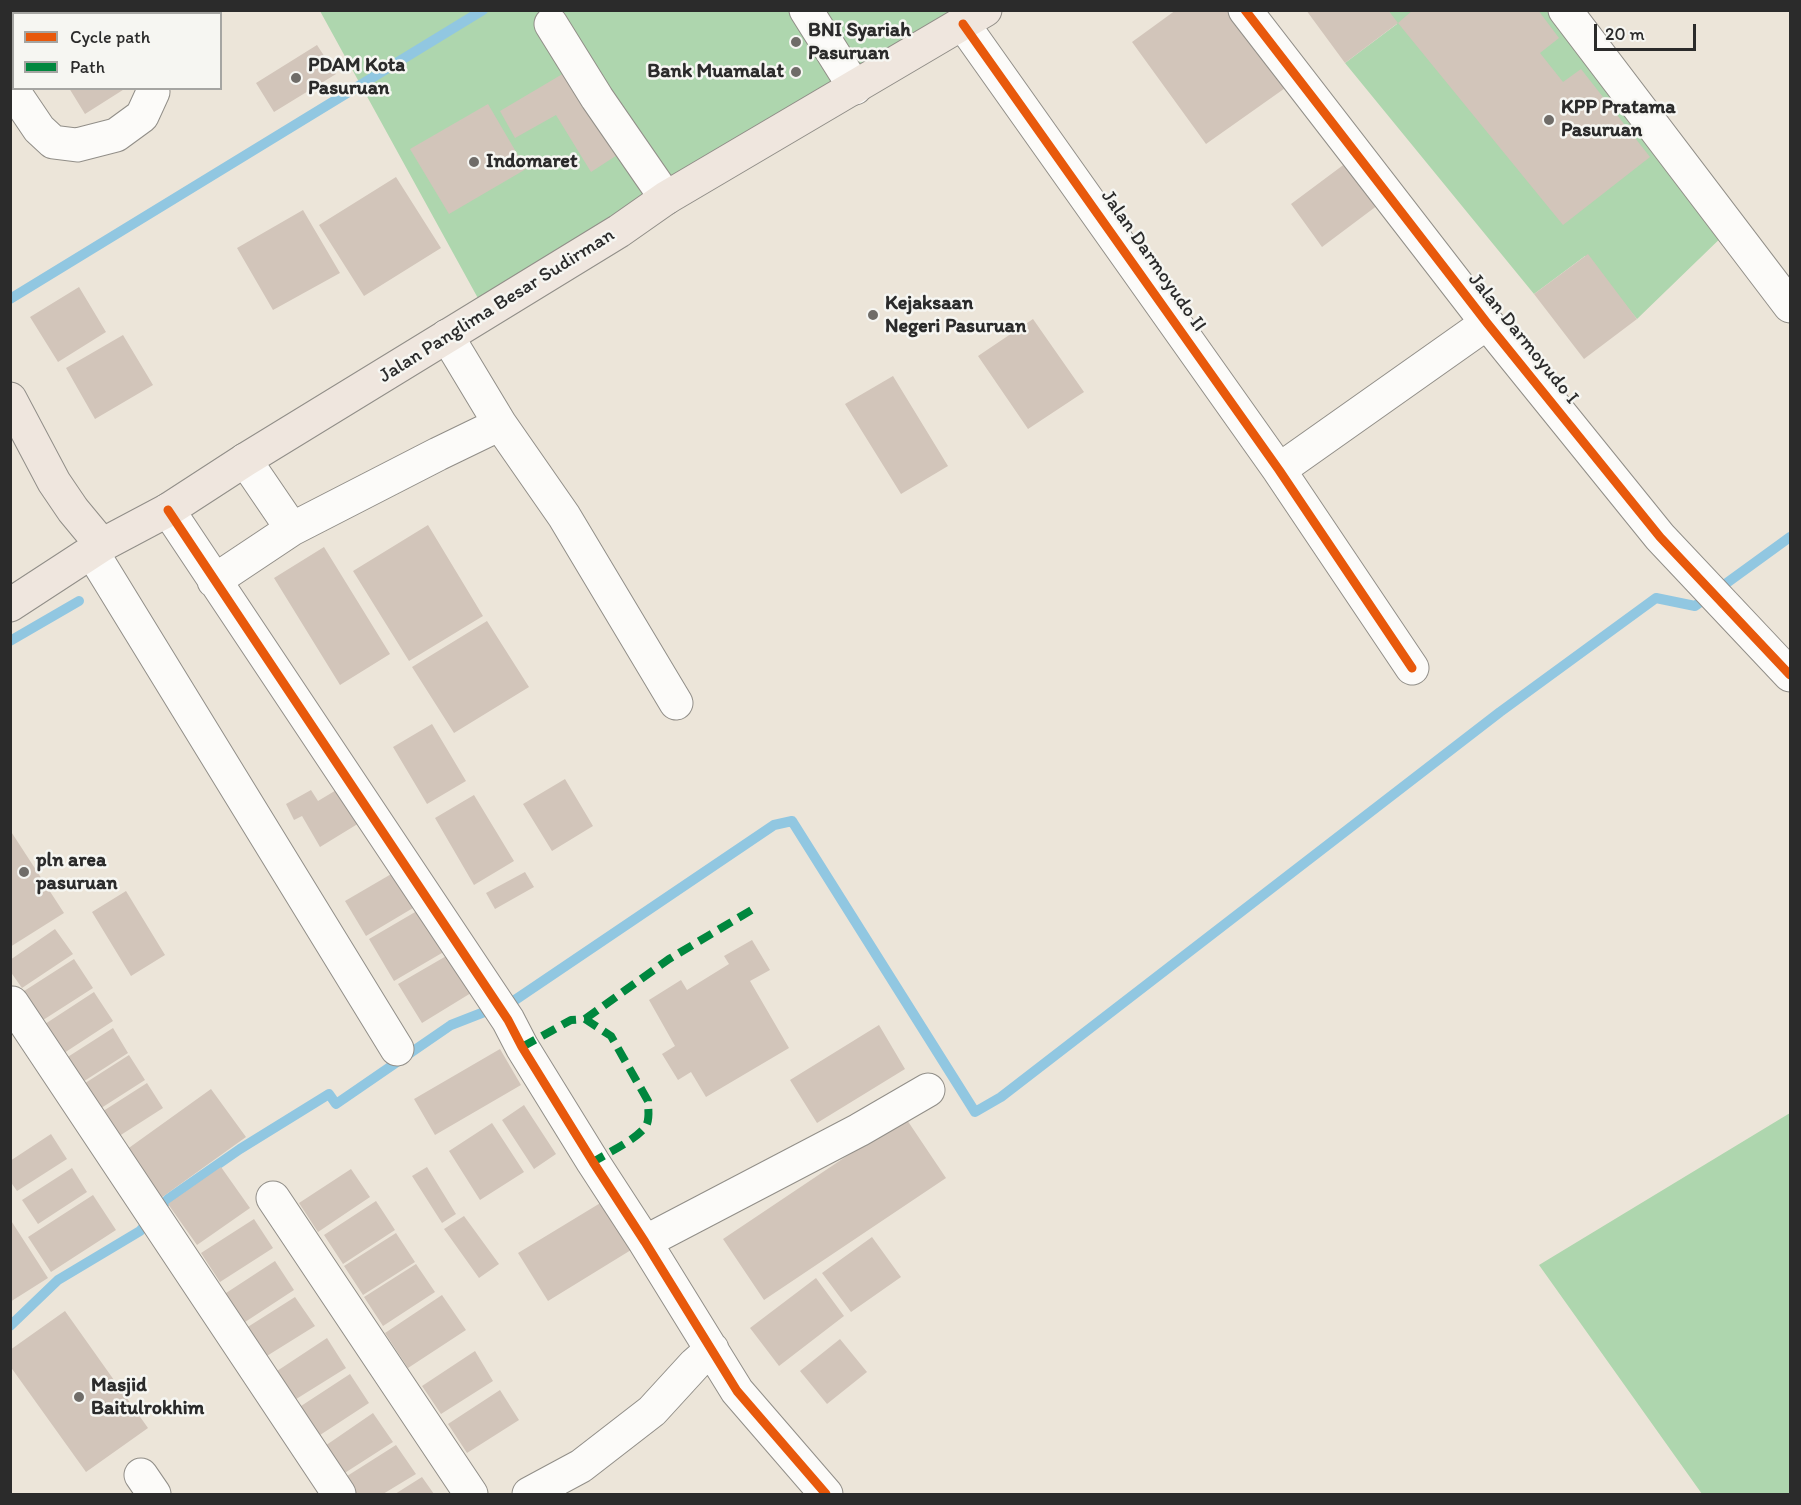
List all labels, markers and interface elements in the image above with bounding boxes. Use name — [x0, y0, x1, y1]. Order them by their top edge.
legend — [12, 12, 222, 90]
scale bar — [1597, 12, 1699, 50]
place label: BNI Syariah Pasuruan — [808, 19, 911, 66]
text: 20 m — [1605, 23, 1645, 45]
text: Cycle path — [70, 26, 150, 48]
marker: BNI Syariah Pasuruan — [789, 35, 803, 49]
place label: PDAM Kota Pasuruan — [308, 54, 405, 101]
text: Path — [70, 56, 105, 78]
place label: Bank Muamalat — [647, 60, 784, 84]
marker: Bank Muamalat — [789, 65, 803, 79]
marker: PDAM Kota Pasuruan — [289, 71, 303, 85]
place label: KPP Pratama Pasuruan — [1561, 96, 1676, 143]
marker: KPP Pratama Pasuruan — [1542, 113, 1556, 127]
place label: Indomaret — [486, 150, 577, 174]
marker: Indomaret — [467, 155, 481, 169]
street label: Jalan Darmoyudo II — [1095, 186, 1211, 336]
street label: Jalan Panglima Besar Sudirman — [375, 223, 619, 389]
street label: Jalan Darmoyudo I — [1463, 268, 1583, 410]
place label: Kejaksaan Negeri Pasuruan — [885, 292, 1026, 339]
marker: Kejaksaan Negeri Pasuruan — [866, 308, 880, 322]
place label: pln area pasuruan — [36, 849, 118, 896]
marker: pln area pasuruan — [17, 865, 31, 879]
place label: Masjid Baitulrokhim — [91, 1374, 204, 1421]
marker: Masjid Baitulrokhim — [72, 1390, 86, 1404]

